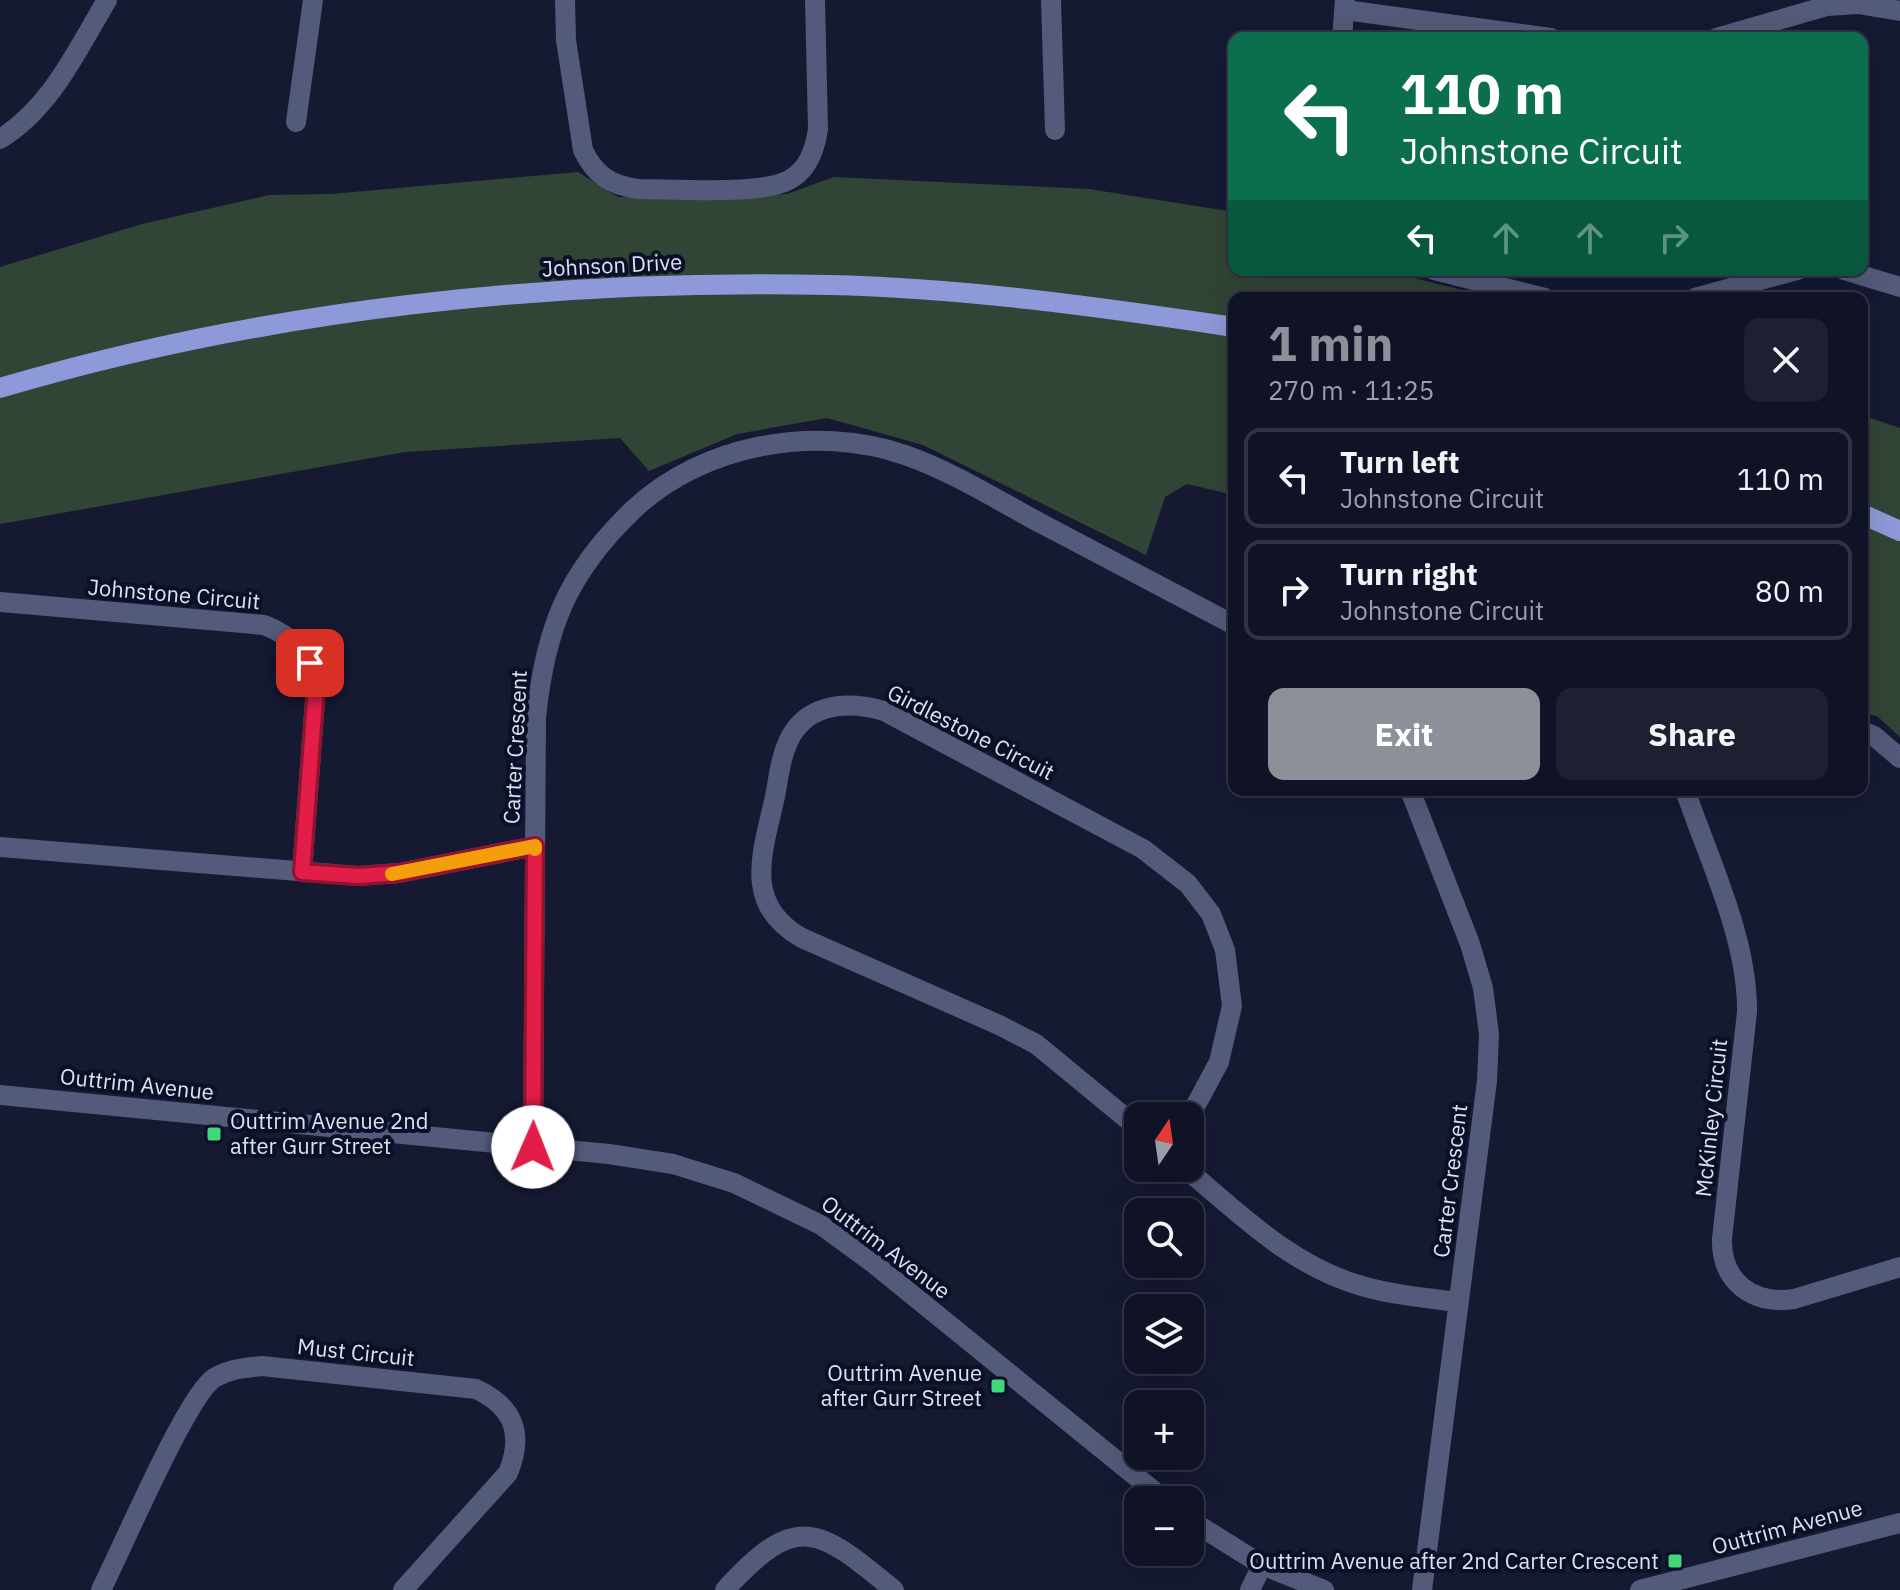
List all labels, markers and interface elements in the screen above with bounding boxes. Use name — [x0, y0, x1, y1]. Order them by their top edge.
text: 110 m — [1400, 57, 1564, 129]
icon: left — [1268, 64, 1372, 168]
text: Johnstone Circuit — [1400, 127, 1683, 174]
icon: left — [1400, 216, 1444, 260]
icon: ahead — [1484, 216, 1528, 260]
icon: ahead — [1568, 216, 1612, 260]
icon: right — [1652, 216, 1696, 260]
street label: Johnson Drive — [541, 246, 683, 283]
text: 1 min — [1268, 312, 1393, 374]
button: close — [1744, 318, 1828, 402]
text: 270 m · 11:25 — [1268, 373, 1434, 407]
text: Turn left — [1340, 442, 1459, 481]
icon: left — [1272, 456, 1316, 500]
text: 110 m — [1737, 459, 1824, 498]
text: Johnstone Circuit — [1340, 481, 1544, 515]
text: Turn right — [1340, 554, 1478, 593]
icon: right — [1272, 568, 1316, 612]
text: 80 m — [1755, 571, 1824, 610]
street label: Johnstone Circuit — [87, 572, 261, 615]
text: Johnstone Circuit — [1340, 593, 1544, 627]
pin — [276, 629, 344, 697]
icon: arrive — [288, 641, 332, 685]
street label: Carter Crescent — [496, 669, 533, 825]
street label: Girdlestone Circuit — [883, 677, 1060, 786]
button: Exit — [1268, 688, 1540, 780]
button: Share — [1556, 688, 1828, 780]
street label: McKinley Circuit — [1688, 1037, 1733, 1198]
street label: Outtrim Avenue — [59, 1061, 216, 1106]
north arrow — [1124, 1102, 1204, 1182]
map controls — [1124, 1102, 1204, 1566]
street label: Carter Crescent — [1426, 1103, 1473, 1259]
position arrow — [491, 1105, 575, 1189]
place label: Outtrim Avenue 2nd after Gurr Street — [230, 1106, 428, 1160]
marker: Outtrim Avenue 2nd after Gurr Street — [205, 1125, 223, 1143]
street label: Outtrim Avenue — [816, 1188, 957, 1305]
button: search — [1124, 1198, 1204, 1278]
button: layers — [1124, 1294, 1204, 1374]
street label: Must Circuit — [296, 1331, 416, 1372]
place label: Outtrim Avenue after Gurr Street — [821, 1358, 982, 1412]
marker: Outtrim Avenue after Gurr Street — [989, 1377, 1007, 1395]
button: + — [1124, 1390, 1204, 1470]
button: − — [1124, 1486, 1204, 1566]
street label: Outtrim Avenue — [1708, 1492, 1865, 1561]
place label: Outtrim Avenue after 2nd Carter Crescent — [1249, 1546, 1659, 1575]
marker: Outtrim Avenue after 2nd Carter Crescent — [1666, 1552, 1684, 1570]

